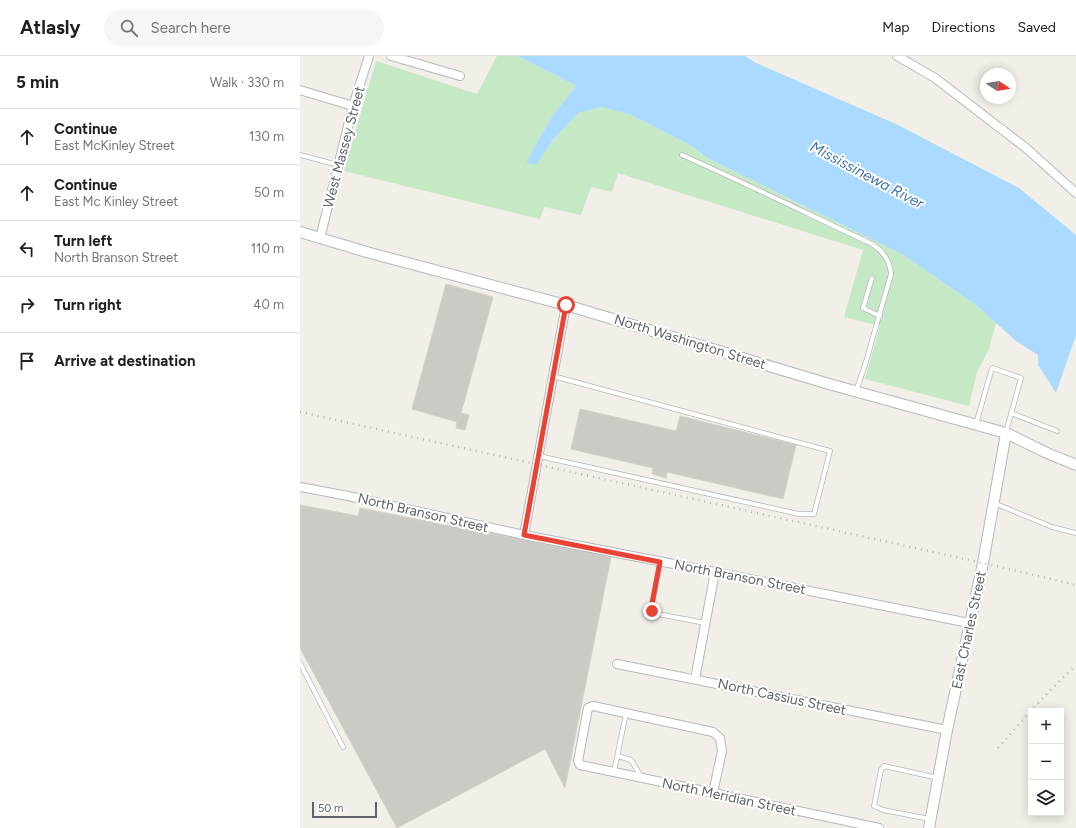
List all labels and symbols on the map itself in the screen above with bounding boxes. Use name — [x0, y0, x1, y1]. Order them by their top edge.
north arrow — [980, 68, 1016, 104]
street label: West Massey Street — [320, 84, 368, 210]
water label: Mississinewa River — [807, 137, 928, 213]
route start — [557, 296, 575, 314]
street label: North Washington Street — [612, 311, 768, 373]
street label: North Branson Street — [356, 490, 490, 536]
street label: North Branson Street — [673, 556, 807, 598]
street label: East Charles Street — [948, 569, 990, 691]
route end — [643, 602, 661, 620]
street label: North Cassius Street — [716, 675, 848, 719]
street label: North Meridian Street — [660, 774, 798, 820]
scale bar — [312, 800, 377, 819]

